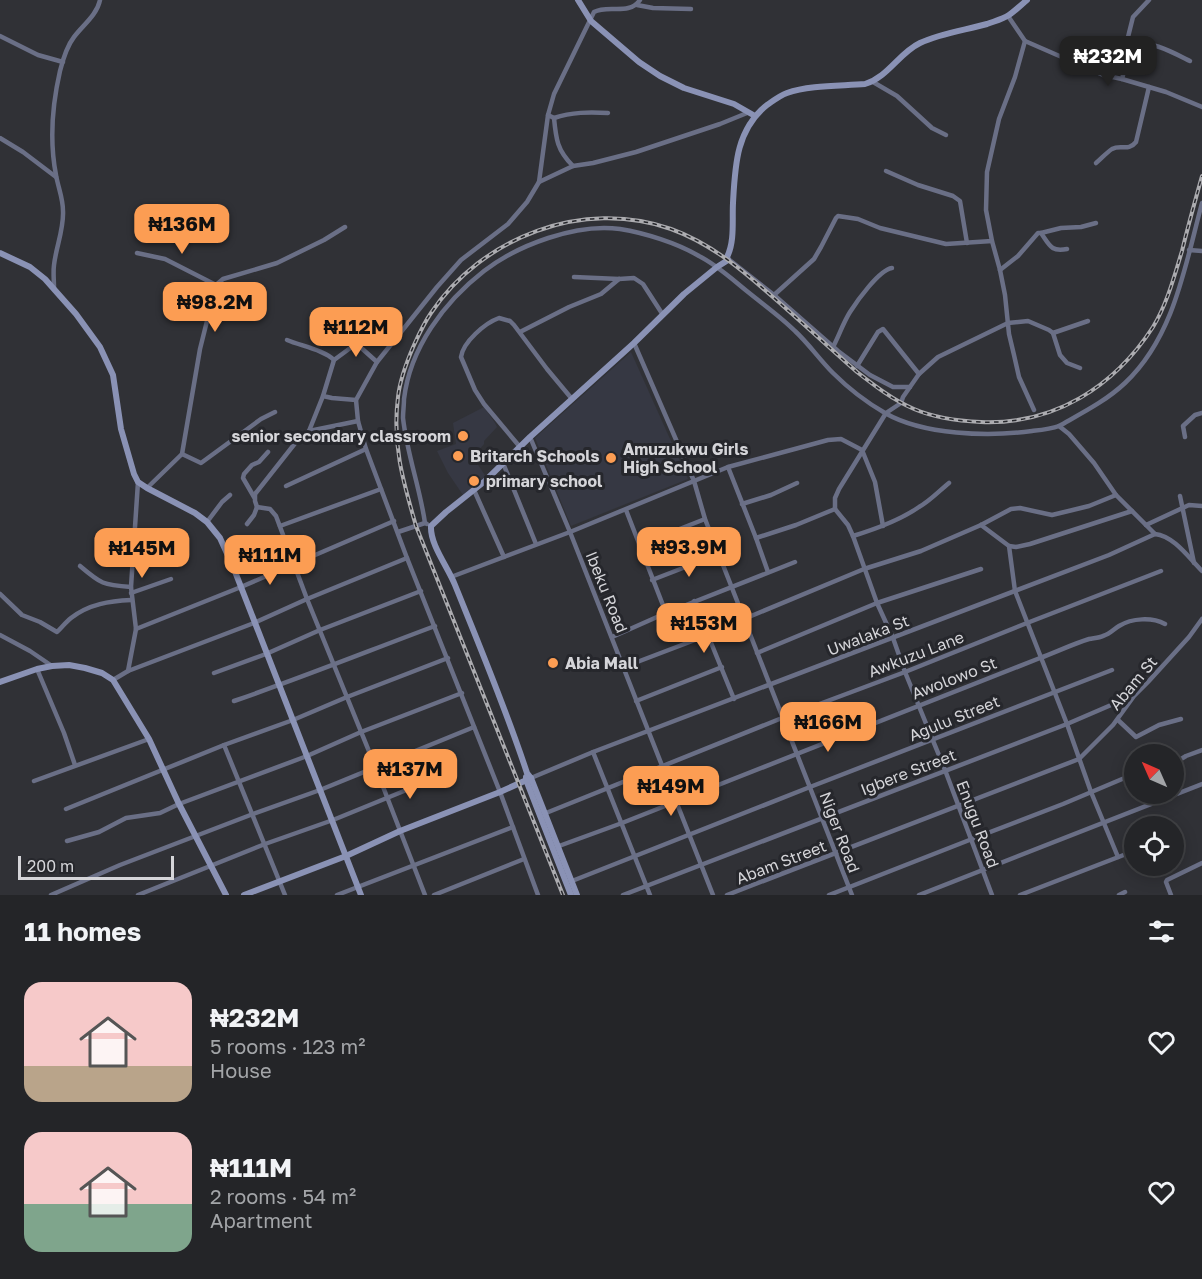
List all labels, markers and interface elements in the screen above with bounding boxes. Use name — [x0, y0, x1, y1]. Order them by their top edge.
pin: ₦232M — [1066, 36, 1150, 87]
text: ₦232M — [1074, 43, 1142, 67]
pin: ₦136M — [140, 204, 224, 255]
text: ₦136M — [148, 211, 216, 235]
pin: ₦98.2M — [166, 282, 264, 333]
text: ₦98.2M — [177, 289, 253, 313]
pin: ₦112M — [314, 307, 398, 358]
text: ₦112M — [323, 314, 389, 338]
place label: senior secondary classroom — [231, 426, 451, 446]
marker: senior secondary classroom — [456, 429, 470, 443]
place label: Amuzukwu Girls High School — [623, 439, 749, 477]
place label: Britarch Schools — [470, 446, 600, 466]
marker: Britarch Schools — [451, 449, 465, 463]
marker: Amuzukwu Girls High School — [604, 451, 618, 465]
place label: primary school — [486, 471, 603, 491]
marker: primary school — [467, 474, 481, 488]
pin: ₦93.9M — [640, 527, 738, 578]
pin: ₦145M — [100, 528, 184, 579]
text: ₦93.9M — [651, 534, 727, 558]
text: ₦145M — [108, 535, 176, 559]
pin: ₦111M — [228, 535, 312, 586]
text: ₦111M — [238, 542, 302, 566]
street label: Ibeku Road — [582, 548, 632, 636]
pin: ₦153M — [662, 603, 746, 654]
text: ₦153M — [671, 610, 737, 634]
street label: Uwalaka St — [824, 610, 912, 660]
street label: Awkuzu Lane — [865, 627, 967, 681]
street label: Abam St — [1105, 652, 1161, 714]
place label: Abia Mall — [565, 653, 639, 673]
street label: Awolowo St — [909, 653, 999, 703]
marker: Abia Mall — [546, 656, 560, 670]
street label: Agulu Street — [906, 691, 1002, 745]
pin: ₦166M — [786, 702, 870, 753]
text: ₦166M — [794, 709, 862, 733]
north arrow — [1124, 744, 1184, 804]
map controls — [1124, 744, 1184, 876]
street label: Igbere Street — [857, 745, 959, 799]
pin: ₦137M — [368, 749, 452, 800]
text: ₦137M — [377, 756, 443, 780]
pin: ₦149M — [629, 766, 713, 817]
text: ₦149M — [637, 773, 705, 797]
street label: Enugu Road — [952, 777, 1004, 871]
street label: Niger Road — [815, 789, 865, 875]
button: locate — [1124, 816, 1184, 876]
street label: Abam Street — [733, 836, 829, 888]
scale bar — [18, 853, 174, 880]
text: 200 m — [27, 856, 74, 876]
icon: filters — [1145, 915, 1178, 948]
text: 11 homes — [24, 916, 141, 947]
text: ₦232M — [210, 1002, 300, 1033]
icon: home — [72, 1006, 144, 1078]
icon: heart — [1145, 1026, 1178, 1059]
text: 5 rooms · 123 m² — [210, 1034, 365, 1058]
text: House — [210, 1058, 272, 1082]
text: ₦111M — [210, 1152, 292, 1183]
icon: home — [72, 1156, 144, 1228]
icon: heart — [1145, 1176, 1178, 1209]
text: 2 rooms · 54 m² — [210, 1184, 356, 1208]
text: Apartment — [210, 1208, 313, 1232]

